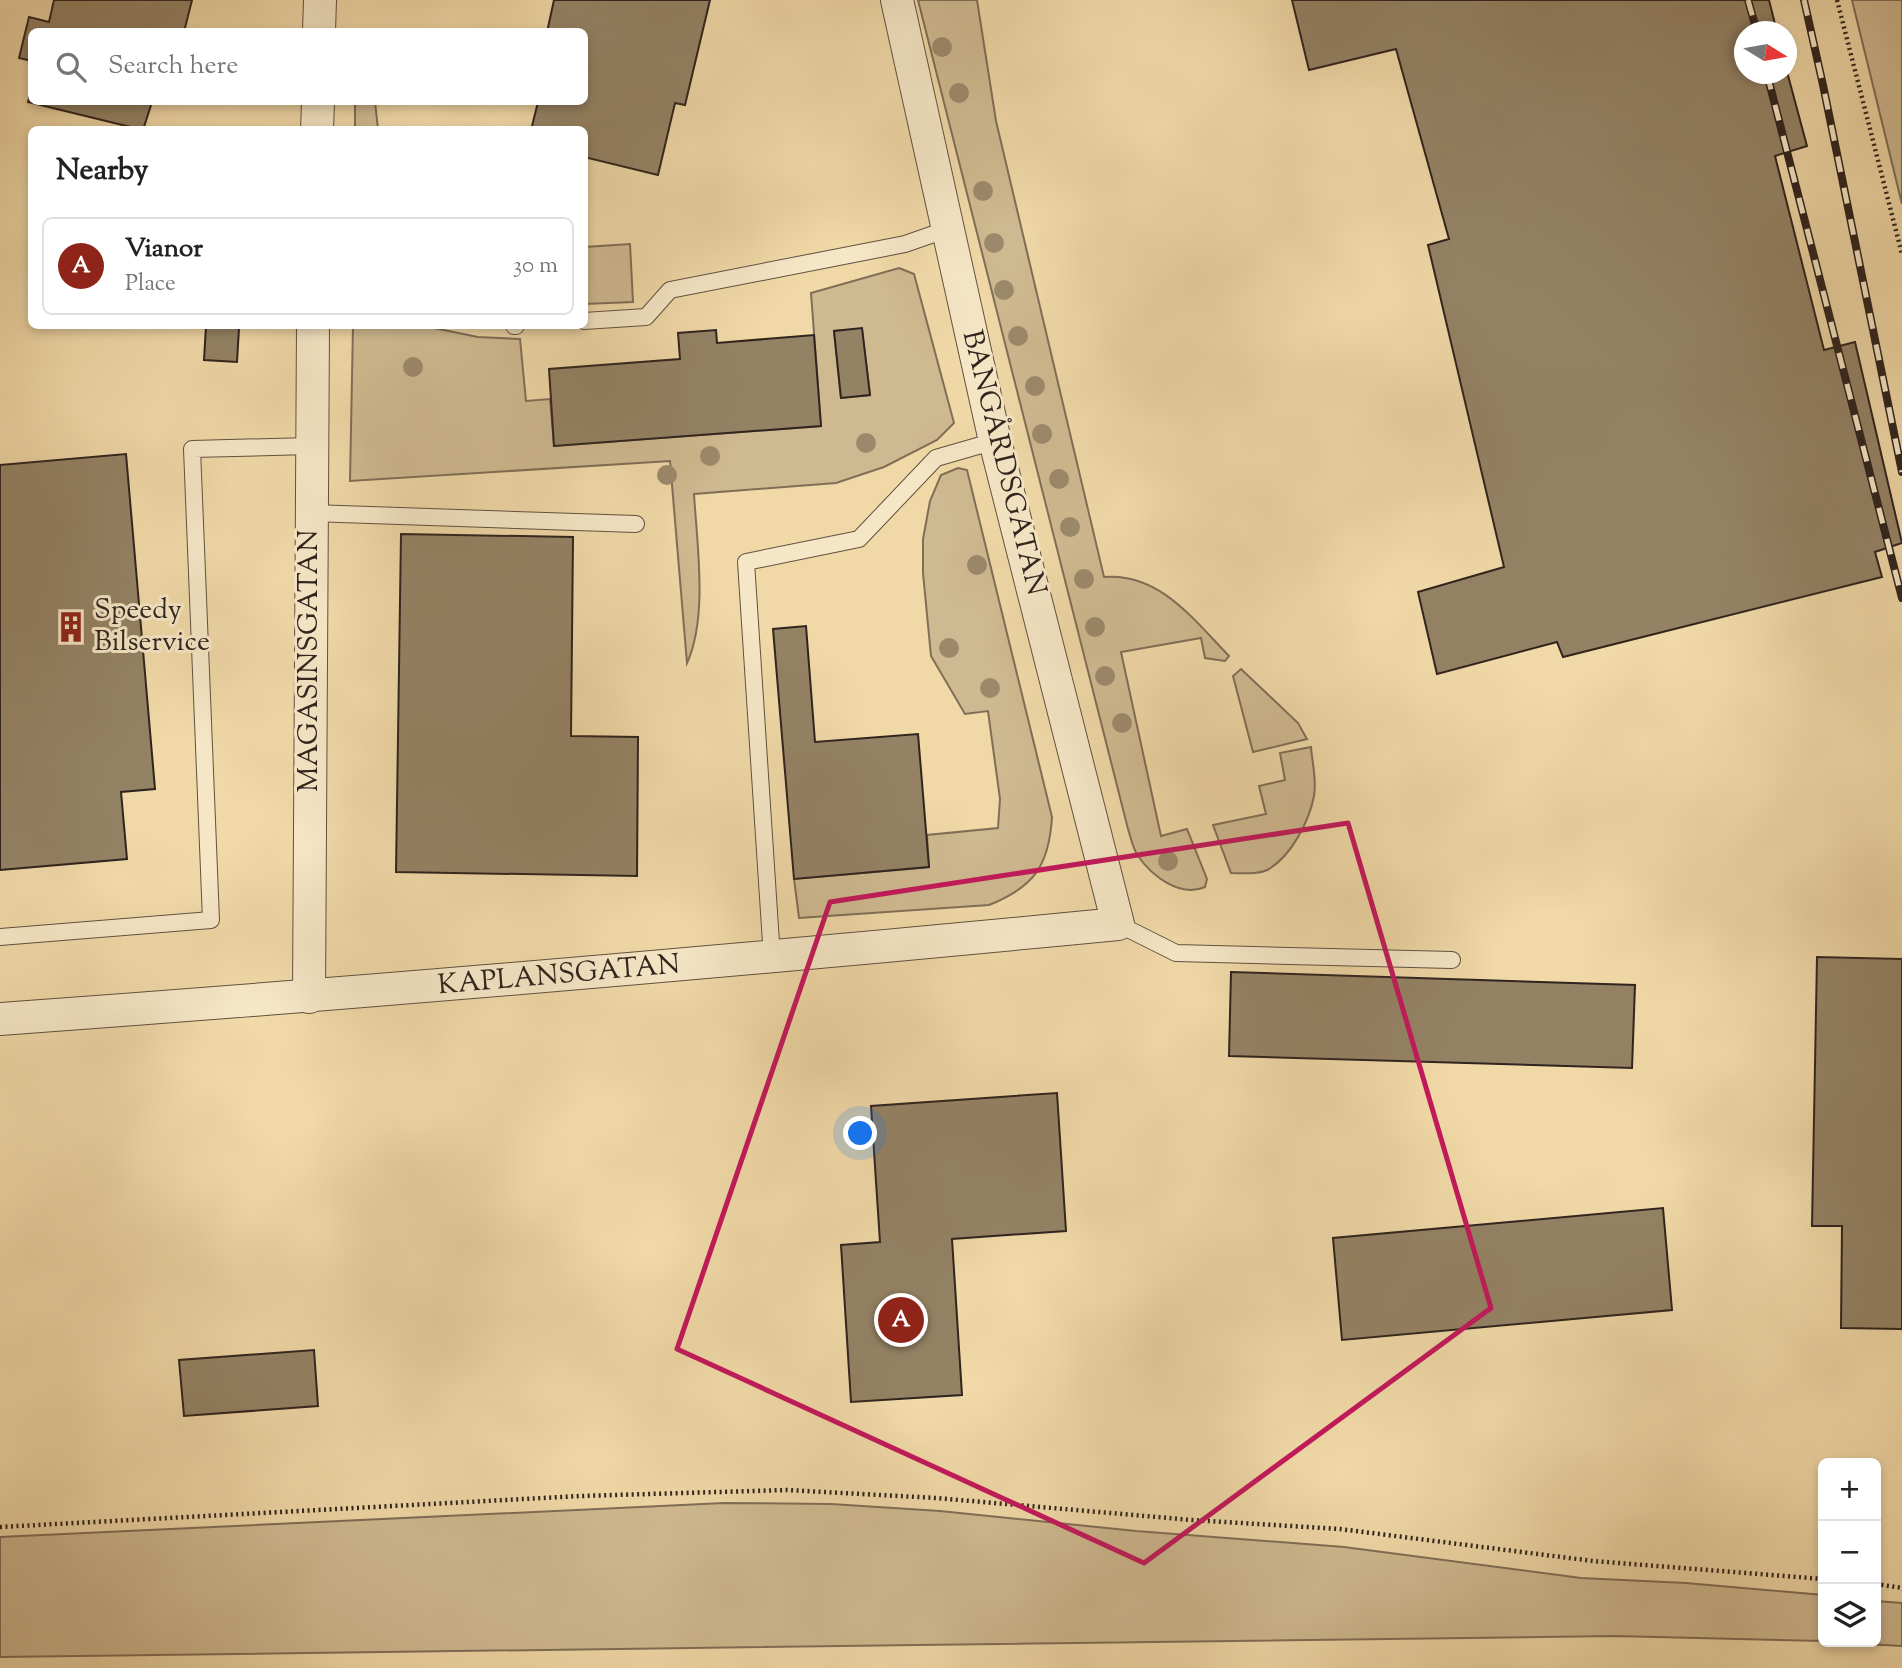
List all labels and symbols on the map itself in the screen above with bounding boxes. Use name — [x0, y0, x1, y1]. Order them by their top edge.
north arrow — [1734, 21, 1797, 84]
street label: BANGÅRDSGATAN — [951, 326, 1055, 600]
street label: MAGASINSGATAN — [290, 530, 330, 792]
place label: Speedy Bilservice — [94, 591, 210, 663]
building icon: Speedy Bilservice — [54, 610, 88, 644]
street label: KAPLANSGATAN — [436, 945, 682, 1007]
your location — [843, 1116, 877, 1150]
pin: A — [878, 1294, 924, 1346]

